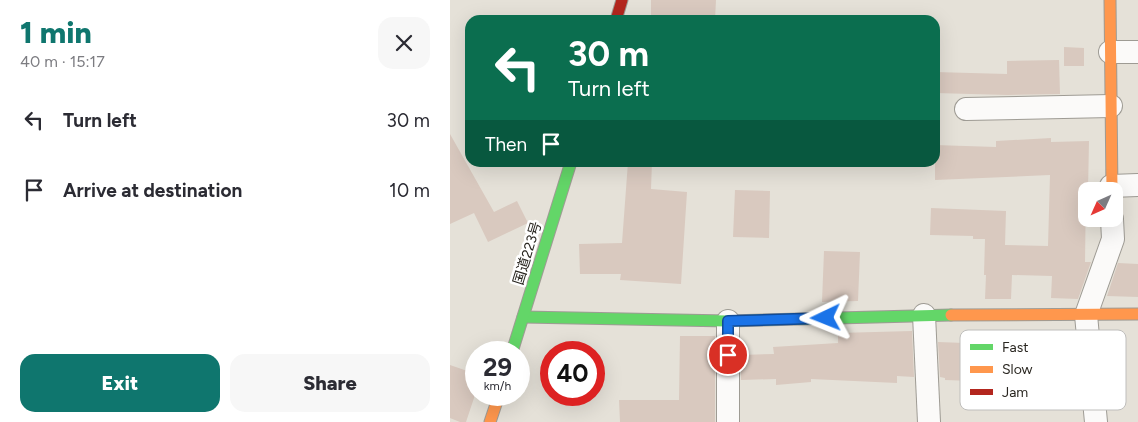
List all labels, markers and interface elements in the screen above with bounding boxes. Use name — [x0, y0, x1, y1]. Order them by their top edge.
text: 1 min — [20, 14, 92, 51]
button: close — [378, 17, 430, 69]
text: 30 m — [568, 33, 649, 75]
icon: left — [485, 35, 550, 100]
text: 40 m · 15:17 — [20, 52, 105, 71]
text: Turn left — [568, 75, 650, 102]
icon: left — [20, 106, 48, 134]
text: Turn left — [63, 109, 137, 132]
text: 30 m — [387, 109, 430, 132]
icon: arrive — [537, 130, 565, 158]
text: Then — [485, 133, 527, 156]
icon: arrive — [20, 176, 48, 204]
text: Arrive at destination — [63, 179, 242, 202]
text: 10 m — [389, 179, 430, 202]
north arrow — [1078, 182, 1122, 228]
map controls — [1078, 182, 1123, 227]
street label: 国道223号 — [510, 219, 545, 287]
position arrow — [799, 291, 851, 343]
legend — [960, 330, 1126, 410]
pin — [707, 334, 749, 376]
text: Fast — [1002, 339, 1028, 356]
speed limit sign: 40 — [540, 341, 605, 406]
icon: arrive — [714, 341, 742, 369]
text: 29 — [483, 352, 512, 382]
button: Exit — [20, 354, 220, 412]
button: Share — [230, 354, 430, 412]
text: Slow — [1002, 361, 1033, 378]
text: km/h — [484, 379, 511, 393]
text: Jam — [1002, 384, 1028, 401]

